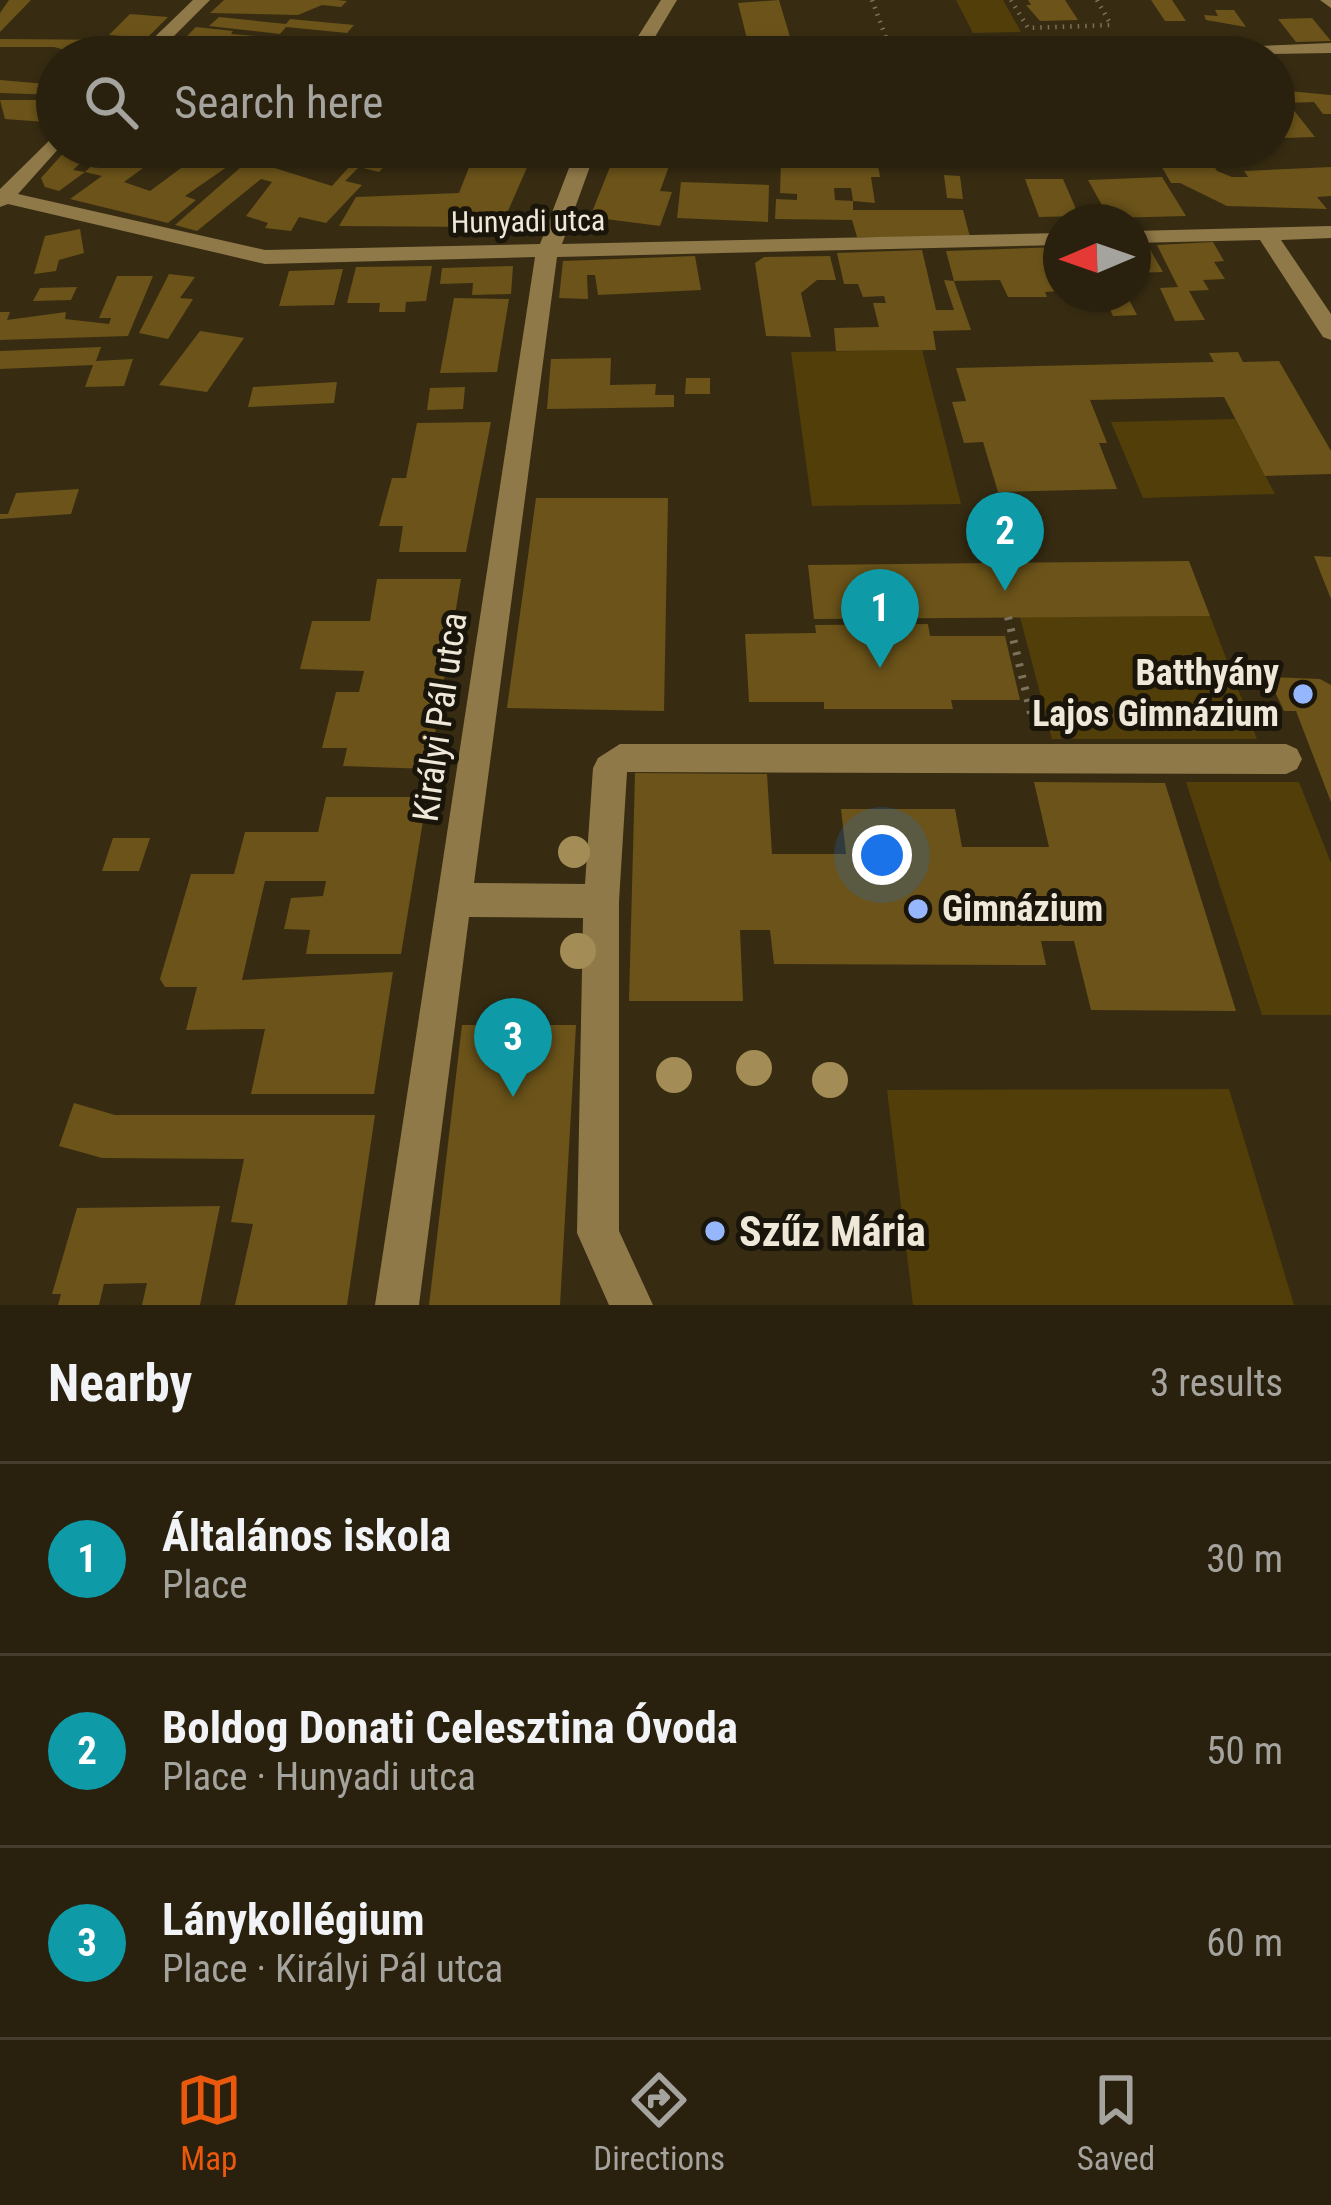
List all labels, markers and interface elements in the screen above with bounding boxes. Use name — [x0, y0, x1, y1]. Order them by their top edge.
search box — [36, 36, 1295, 168]
icon: search — [78, 69, 144, 135]
text: Search here — [174, 76, 383, 129]
street label: Hunyadi utca — [450, 202, 606, 240]
north arrow — [1043, 204, 1151, 312]
pin: 2 — [966, 492, 1044, 591]
pin: 1 — [841, 569, 919, 668]
street label: Királyi Pál utca — [405, 610, 475, 824]
place label: Batthyány Lajos Gimnázium — [1032, 652, 1279, 735]
marker: Batthyány Lajos Gimnázium — [1290, 681, 1316, 707]
your location — [852, 825, 912, 885]
place label: Gimnázium — [942, 888, 1103, 930]
marker: Gimnázium — [905, 896, 931, 922]
pin: 3 — [474, 998, 552, 1097]
place label: Szűz Mária — [739, 1207, 926, 1256]
marker: Szűz Mária — [702, 1218, 728, 1244]
text: Nearby — [48, 1354, 192, 1413]
text: 3 results — [1150, 1360, 1283, 1406]
text: Általános iskola — [162, 1509, 451, 1562]
text: 1 — [77, 1536, 97, 1582]
text: 30 m — [1206, 1536, 1283, 1582]
text: Place — [162, 1562, 248, 1608]
text: Boldog Donati Celesztina Óvoda — [162, 1701, 738, 1754]
text: 2 — [77, 1728, 97, 1774]
text: 50 m — [1206, 1728, 1283, 1774]
text: Place · Hunyadi utca — [162, 1754, 476, 1800]
text: Lánykollégium — [162, 1893, 425, 1946]
text: 3 — [77, 1920, 97, 1966]
text: 60 m — [1206, 1920, 1283, 1966]
text: Place · Királyi Pál utca — [162, 1946, 503, 1992]
tab: Map — [176, 2067, 242, 2178]
tab: Directions — [593, 2067, 725, 2178]
tab: Saved — [1077, 2067, 1155, 2178]

